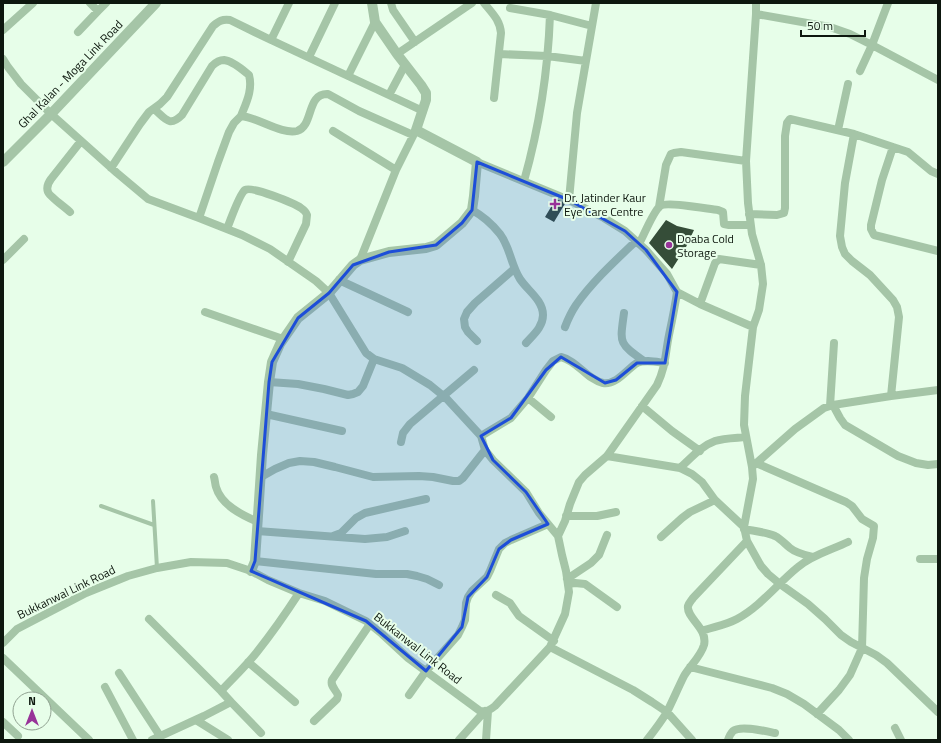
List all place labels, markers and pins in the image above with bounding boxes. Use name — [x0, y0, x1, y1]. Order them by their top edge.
place label: Dr. Jatinder Kaur Eye Care Centre — [564, 188, 646, 221]
marker: Dr. Jatinder Kaur Eye Care Centre — [549, 198, 561, 210]
place label: Doaba Cold Storage — [677, 229, 734, 262]
marker: Doaba Cold Storage — [664, 240, 674, 250]

